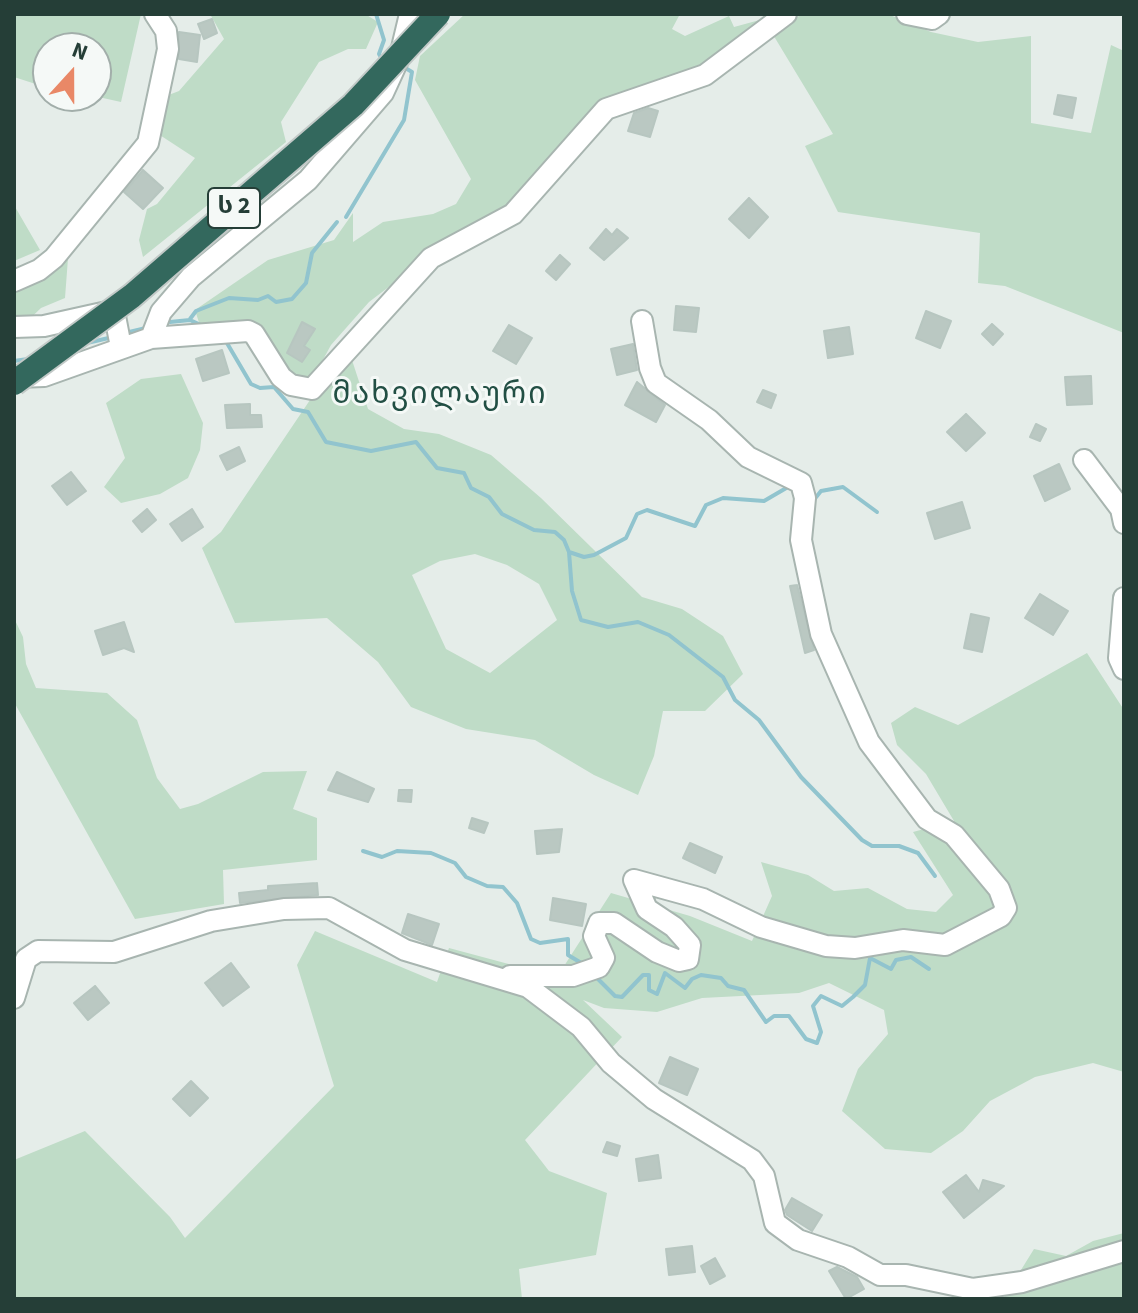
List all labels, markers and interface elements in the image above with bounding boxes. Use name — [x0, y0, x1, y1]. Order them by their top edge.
north arrow — [32, 32, 112, 112]
text: N — [67, 34, 92, 69]
road number: ს 2 — [208, 188, 260, 228]
district label: მახვილაური — [333, 378, 547, 414]

